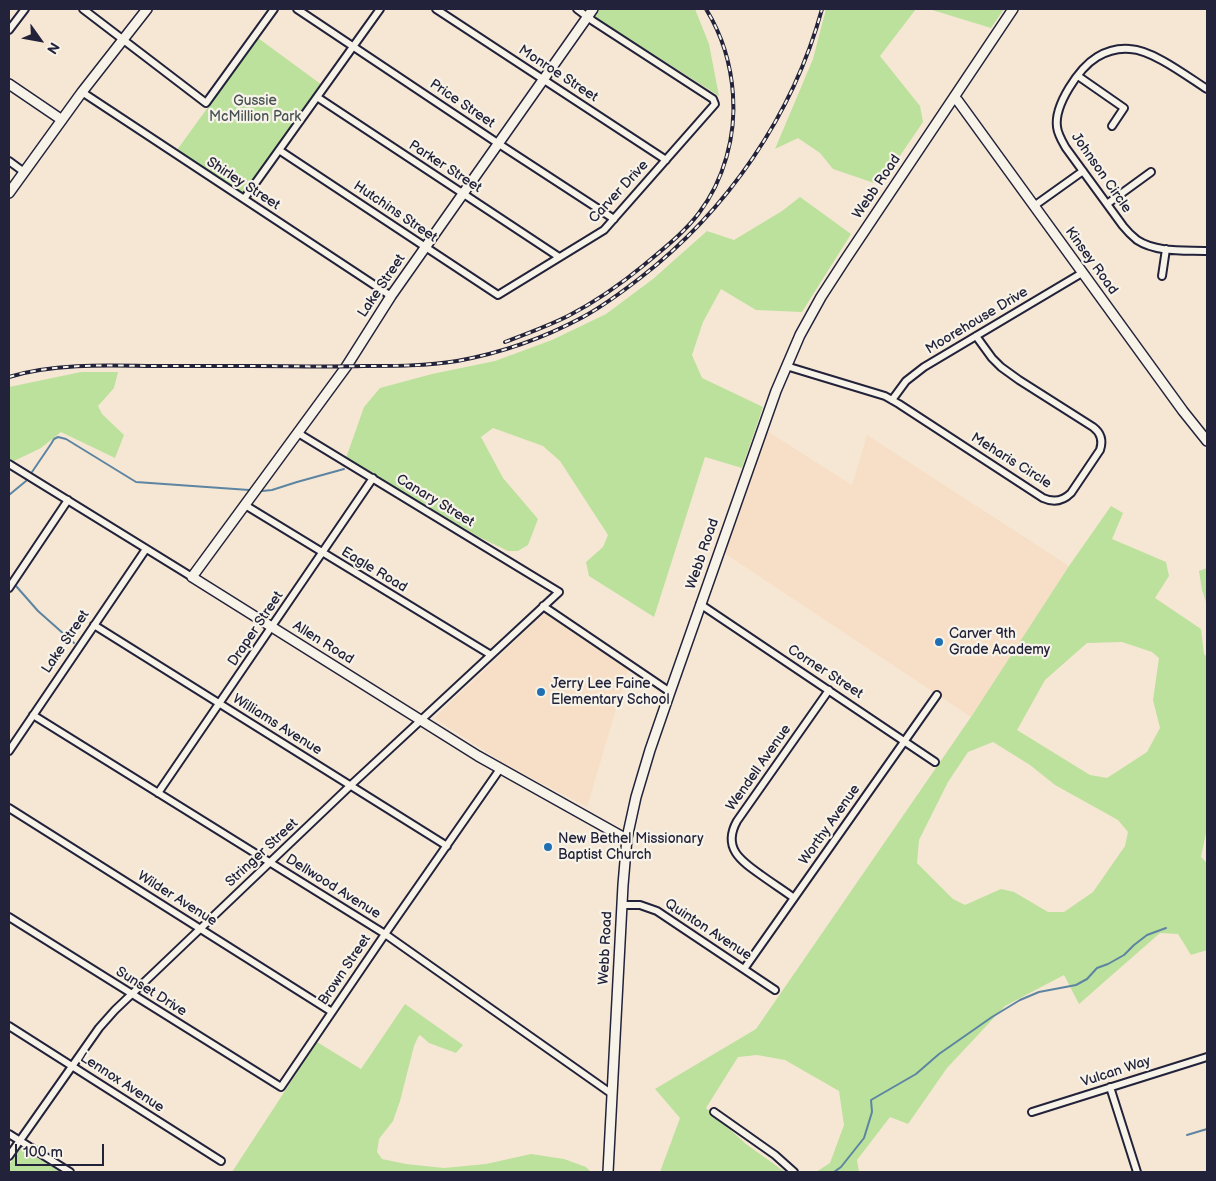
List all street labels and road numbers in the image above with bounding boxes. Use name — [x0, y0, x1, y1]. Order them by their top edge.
street label: Monroe Street — [515, 42, 601, 106]
street label: Price Street — [426, 76, 498, 132]
street label: Johnson Circle — [1067, 130, 1135, 216]
street label: Parker Street — [405, 137, 485, 197]
street label: Webb Road — [849, 152, 905, 222]
street label: Shirley Street — [203, 154, 283, 214]
street label: Carver Drive — [586, 157, 652, 227]
street label: Hutchins Street — [350, 178, 440, 246]
street label: Kinsey Road — [1061, 224, 1121, 298]
street label: Lake Street — [355, 251, 409, 321]
street label: Moorehouse Drive — [923, 284, 1031, 358]
street label: Meharis Circle — [968, 430, 1054, 492]
street label: Canary Street — [393, 471, 477, 531]
street label: Webb Road — [683, 516, 723, 592]
street label: Eagle Road — [338, 544, 410, 596]
street label: Draper Street — [225, 588, 287, 670]
street label: Lake Street — [39, 607, 93, 677]
street label: Allen Road — [289, 618, 357, 668]
street label: Corner Street — [784, 641, 866, 703]
street label: Williams Avenue — [229, 691, 325, 759]
street label: Wendell Avenue — [723, 722, 795, 814]
street label: Worthy Avenue — [796, 782, 864, 868]
street label: Stringer Street — [222, 815, 302, 891]
street label: Dellwood Avenue — [283, 851, 383, 923]
street label: Wilder Avenue — [134, 868, 220, 930]
street label: Quinton Avenue — [661, 896, 755, 964]
street label: Webb Road — [596, 911, 616, 985]
street label: Brown Street — [315, 931, 375, 1009]
street label: Sunset Drive — [112, 964, 190, 1020]
street label: Lennox Avenue — [77, 1050, 167, 1116]
street label: Vulcan Way — [1079, 1053, 1153, 1091]

